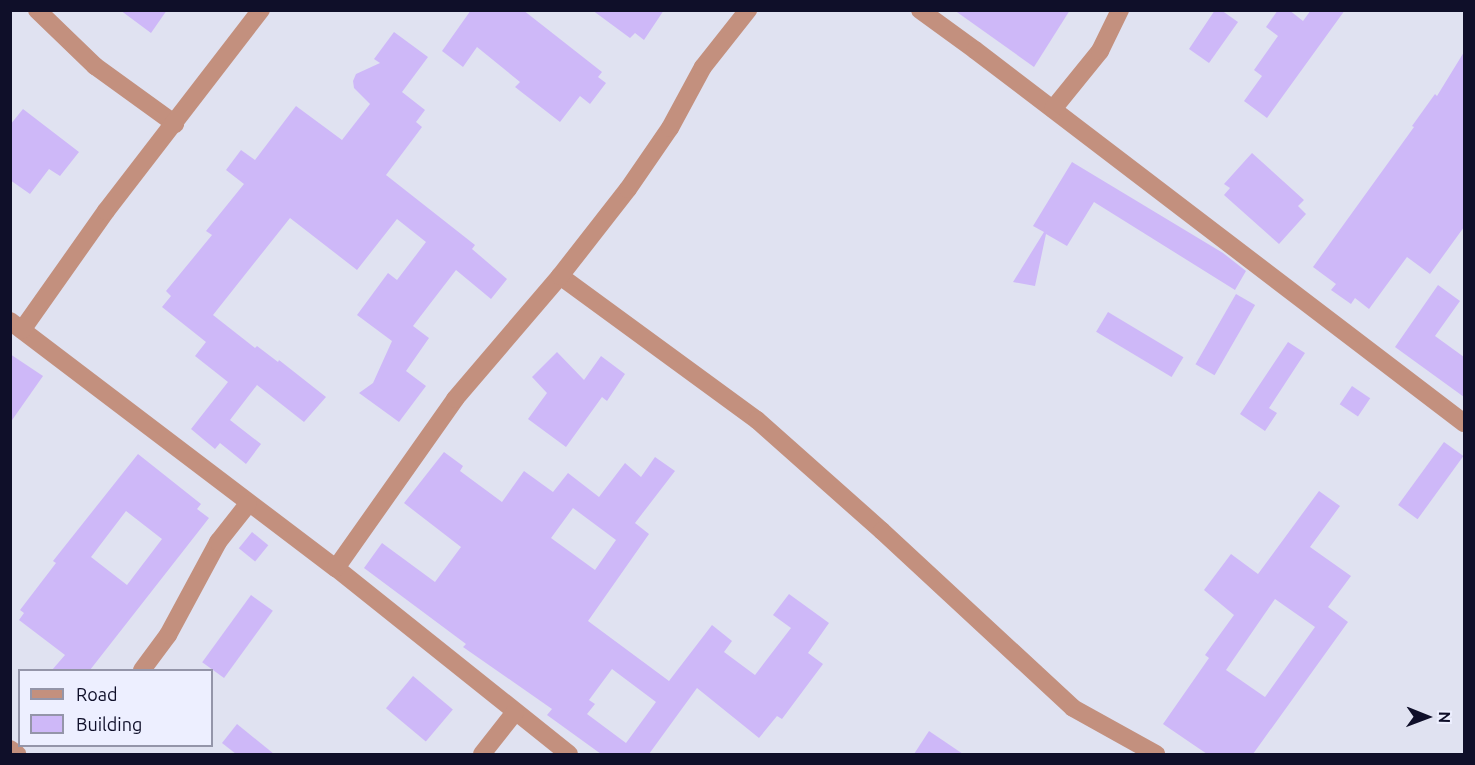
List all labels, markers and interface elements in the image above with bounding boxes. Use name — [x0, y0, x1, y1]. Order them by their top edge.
legend — [18, 669, 213, 747]
text: Road — [76, 684, 118, 704]
north arrow — [1397, 687, 1457, 747]
text: N — [1436, 711, 1454, 723]
text: Building — [76, 714, 142, 734]

